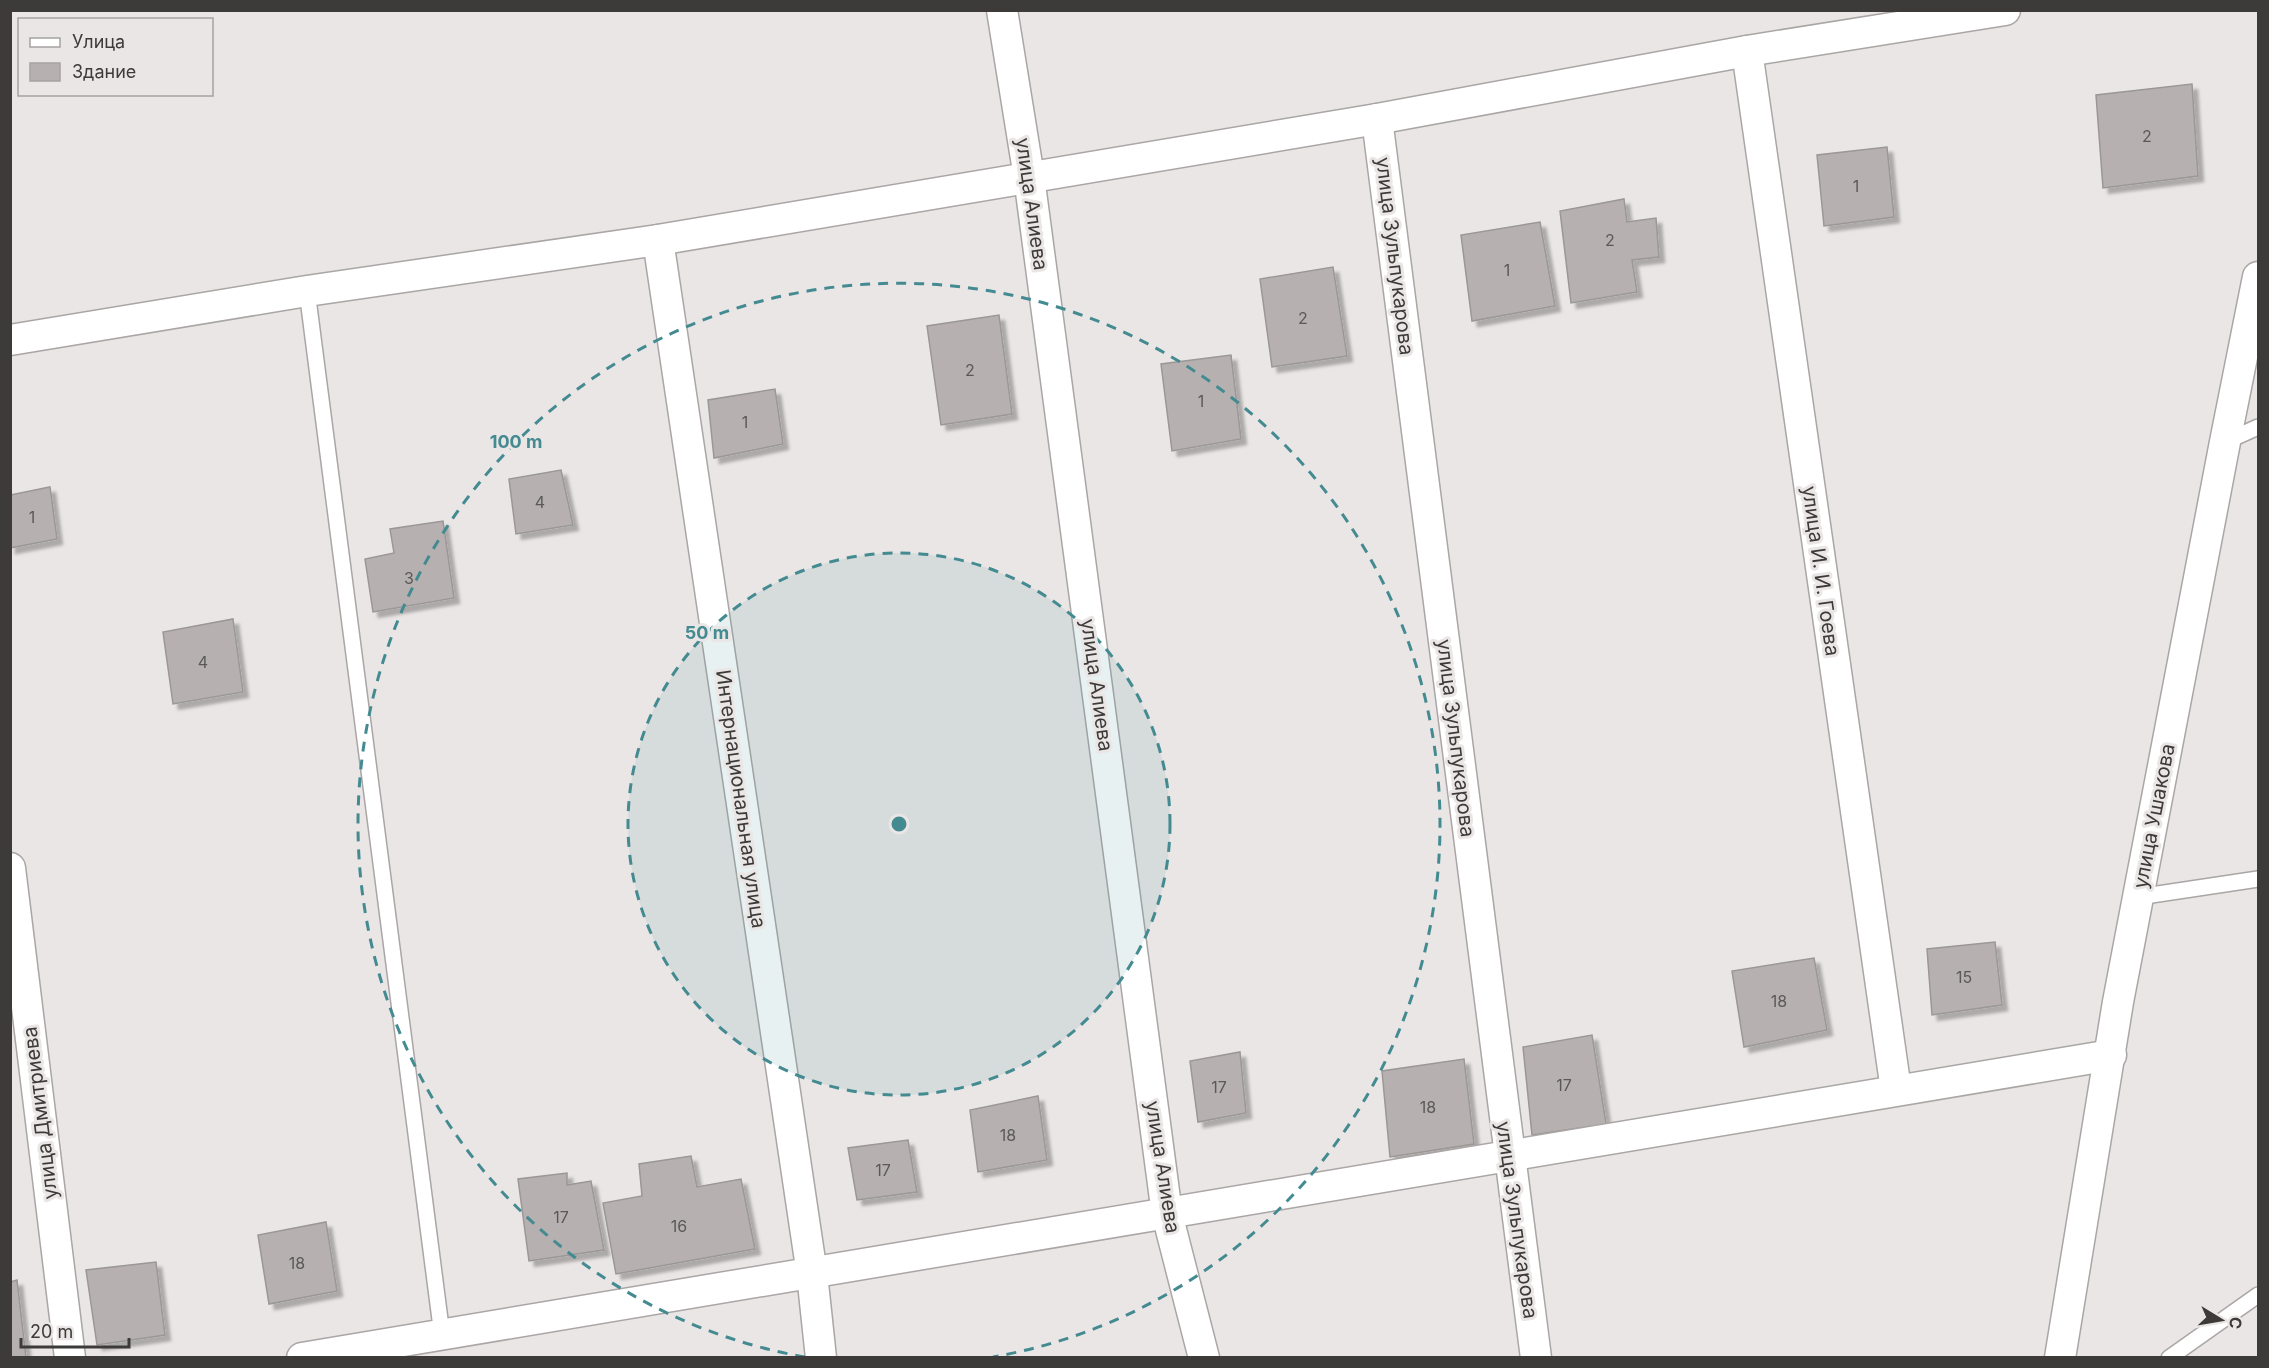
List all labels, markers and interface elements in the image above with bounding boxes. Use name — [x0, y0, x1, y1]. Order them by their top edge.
legend — [18, 18, 213, 96]
text: Улица — [72, 31, 125, 52]
text: Здание — [72, 61, 136, 82]
house number: 2 — [2142, 126, 2152, 146]
street label: улица Алиева — [1011, 136, 1053, 272]
street label: улица Зульпукарова — [1371, 156, 1419, 356]
house number: 1 — [1853, 176, 1859, 196]
house number: 2 — [1605, 230, 1615, 250]
house number: 1 — [1504, 260, 1510, 280]
house number: 2 — [1298, 308, 1308, 328]
house number: 2 — [965, 360, 975, 380]
house number: 1 — [1198, 391, 1204, 411]
house number: 1 — [742, 412, 748, 432]
text: 100 m — [490, 431, 542, 452]
street label: улица И. И. Гоева — [1797, 484, 1845, 658]
house number: 4 — [535, 492, 545, 512]
house number: 1 — [29, 507, 35, 527]
house number: 3 — [404, 568, 414, 588]
street label: улица Алиева — [1076, 617, 1118, 753]
text: 50 m — [685, 622, 729, 643]
street label: улица Зульпукарова — [1432, 638, 1480, 838]
house number: 4 — [198, 652, 208, 672]
street label: Интернациональная улица — [711, 668, 771, 930]
street label: улица Ушакова — [2128, 742, 2180, 890]
centre of rings — [889, 814, 909, 834]
house number: 15 — [1956, 967, 1972, 987]
house number: 18 — [1771, 991, 1787, 1011]
street label: улица Дмитриева — [17, 1025, 63, 1201]
house number: 17 — [1556, 1075, 1572, 1095]
house number: 17 — [1211, 1077, 1227, 1097]
house number: 18 — [1420, 1097, 1436, 1117]
street label: улица Алиева — [1141, 1099, 1185, 1235]
street label: улица Зульпукарова — [1491, 1120, 1543, 1320]
house number: 18 — [1000, 1125, 1016, 1145]
house number: 17 — [875, 1160, 891, 1180]
house number: 17 — [553, 1207, 569, 1227]
house number: 16 — [671, 1216, 687, 1236]
house number: 18 — [289, 1253, 305, 1273]
north arrow — [2191, 1290, 2251, 1350]
scale bar — [21, 1311, 129, 1349]
text: С — [2225, 1315, 2247, 1331]
text: 20 m — [30, 1321, 73, 1342]

